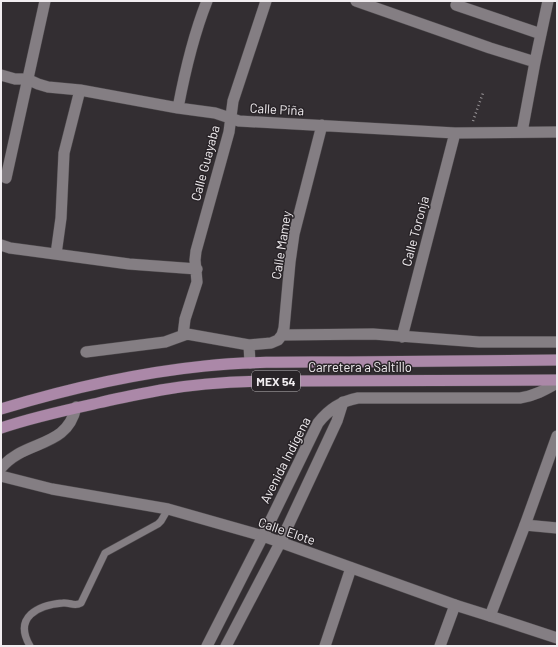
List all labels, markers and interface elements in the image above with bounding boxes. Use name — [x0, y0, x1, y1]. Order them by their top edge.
street label: Calle Piña — [249, 100, 305, 118]
street label: Calle Guayaba — [187, 123, 223, 203]
street label: Calle Toronja — [398, 194, 432, 268]
street label: Calle Mamey — [268, 210, 294, 280]
street label: Carretera a Saltillo — [308, 359, 412, 375]
road number: MEX 54 — [252, 371, 300, 391]
street label: Avenida Indígena — [256, 414, 314, 506]
street label: Calle Elote — [256, 514, 318, 548]

